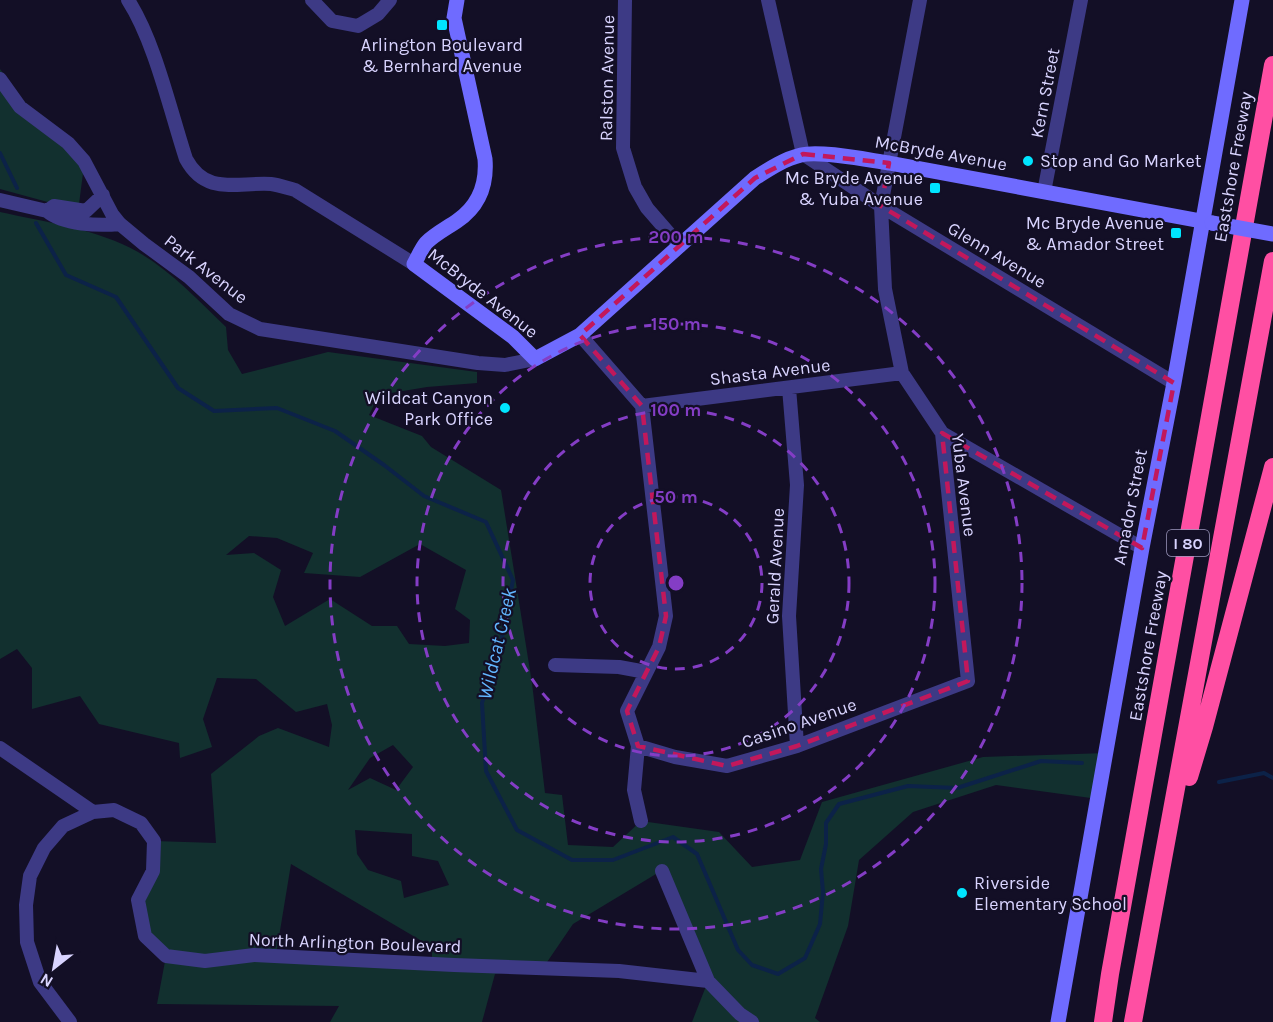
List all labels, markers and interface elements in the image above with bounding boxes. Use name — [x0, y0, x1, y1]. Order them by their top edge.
street label: Ralston Avenue — [595, 15, 619, 141]
marker: Arlington Boulevard & Bernhard Avenue — [435, 18, 449, 32]
place label: Arlington Boulevard & Bernhard Avenue — [361, 34, 523, 77]
street label: Kern Street — [1025, 46, 1065, 140]
street label: Eastshore Freeway — [1209, 90, 1257, 244]
street label: McBryde Avenue — [873, 131, 1009, 175]
place label: Stop and Go Market — [1040, 150, 1202, 172]
marker: Stop and Go Market — [1021, 154, 1035, 168]
place label: Mc Bryde Avenue & Yuba Avenue — [785, 167, 923, 210]
marker: Mc Bryde Avenue & Yuba Avenue — [928, 181, 942, 195]
place label: Mc Bryde Avenue & Amador Street — [1025, 212, 1164, 255]
street label: Glenn Avenue — [944, 217, 1050, 293]
text: 200 m — [648, 226, 704, 248]
marker: Mc Bryde Avenue & Amador Street — [1169, 226, 1183, 240]
street label: Park Avenue — [160, 230, 252, 308]
street label: McBryde Avenue — [423, 243, 543, 343]
text: 150 m — [651, 313, 701, 335]
street label: Shasta Avenue — [708, 354, 832, 390]
place label: Wildcat Canyon Park Office — [365, 387, 493, 430]
text: 100 m — [651, 399, 701, 421]
marker: Wildcat Canyon Park Office — [498, 401, 512, 415]
street label: Yuba Avenue — [947, 432, 981, 538]
street label: Amador Street — [1108, 447, 1152, 567]
text: 50 m — [654, 486, 698, 508]
street label: Gerald Avenue — [761, 507, 789, 625]
road number: I 80 — [1167, 530, 1209, 556]
street label: Eastshore Freeway — [1124, 569, 1172, 723]
centre of rings — [666, 573, 686, 593]
water label: Wildcat Creek — [473, 585, 521, 702]
street label: Casino Avenue — [739, 693, 859, 753]
place label: Riverside Elementary School — [974, 872, 1127, 915]
marker: Riverside Elementary School — [955, 886, 969, 900]
street label: North Arlington Boulevard — [248, 928, 462, 958]
north arrow — [24, 938, 84, 998]
text: N — [37, 969, 56, 992]

